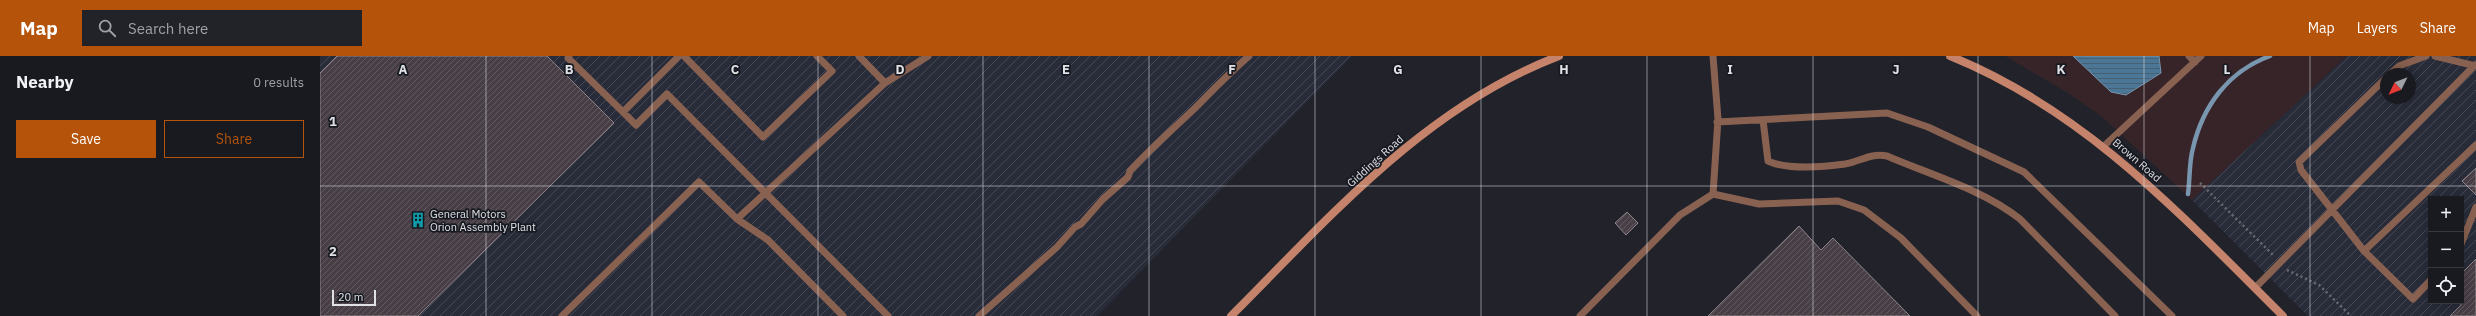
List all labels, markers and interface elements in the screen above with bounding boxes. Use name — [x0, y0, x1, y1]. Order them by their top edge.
search box — [82, 10, 362, 46]
text: Map — [20, 16, 58, 40]
icon: search — [96, 17, 118, 39]
text: Search here — [128, 19, 208, 38]
text: Map — [2308, 19, 2335, 37]
text: Layers — [2357, 19, 2398, 37]
text: Share — [2420, 19, 2456, 37]
text: A — [399, 61, 408, 78]
text: B — [565, 61, 574, 78]
text: C — [731, 61, 740, 78]
text: D — [895, 61, 905, 78]
text: E — [1062, 61, 1070, 78]
text: F — [1228, 61, 1236, 78]
text: G — [1393, 61, 1403, 78]
text: H — [1559, 61, 1569, 78]
text: I — [1727, 61, 1733, 78]
text: J — [1892, 61, 1900, 78]
text: K — [2056, 61, 2066, 78]
text: L — [2224, 61, 2231, 78]
north arrow — [2380, 68, 2416, 104]
text: Nearby — [16, 71, 74, 93]
text: 0 results — [253, 74, 304, 91]
text: 1 — [329, 113, 337, 130]
button: Save — [16, 120, 156, 158]
button: Share — [164, 120, 304, 158]
street label: Giddings Road — [1344, 132, 1406, 190]
street label: Brown Road — [2110, 135, 2164, 185]
map controls — [2428, 196, 2464, 304]
button: + — [2428, 196, 2464, 232]
place label: General Motors Orion Assembly Plant — [430, 207, 536, 234]
building icon: General Motors Orion Assembly Plant — [409, 211, 427, 229]
button: − — [2428, 232, 2464, 268]
text: 2 — [329, 243, 337, 260]
button: locate — [2428, 268, 2464, 304]
scale bar — [332, 288, 376, 307]
text: 20 m — [338, 290, 363, 304]

